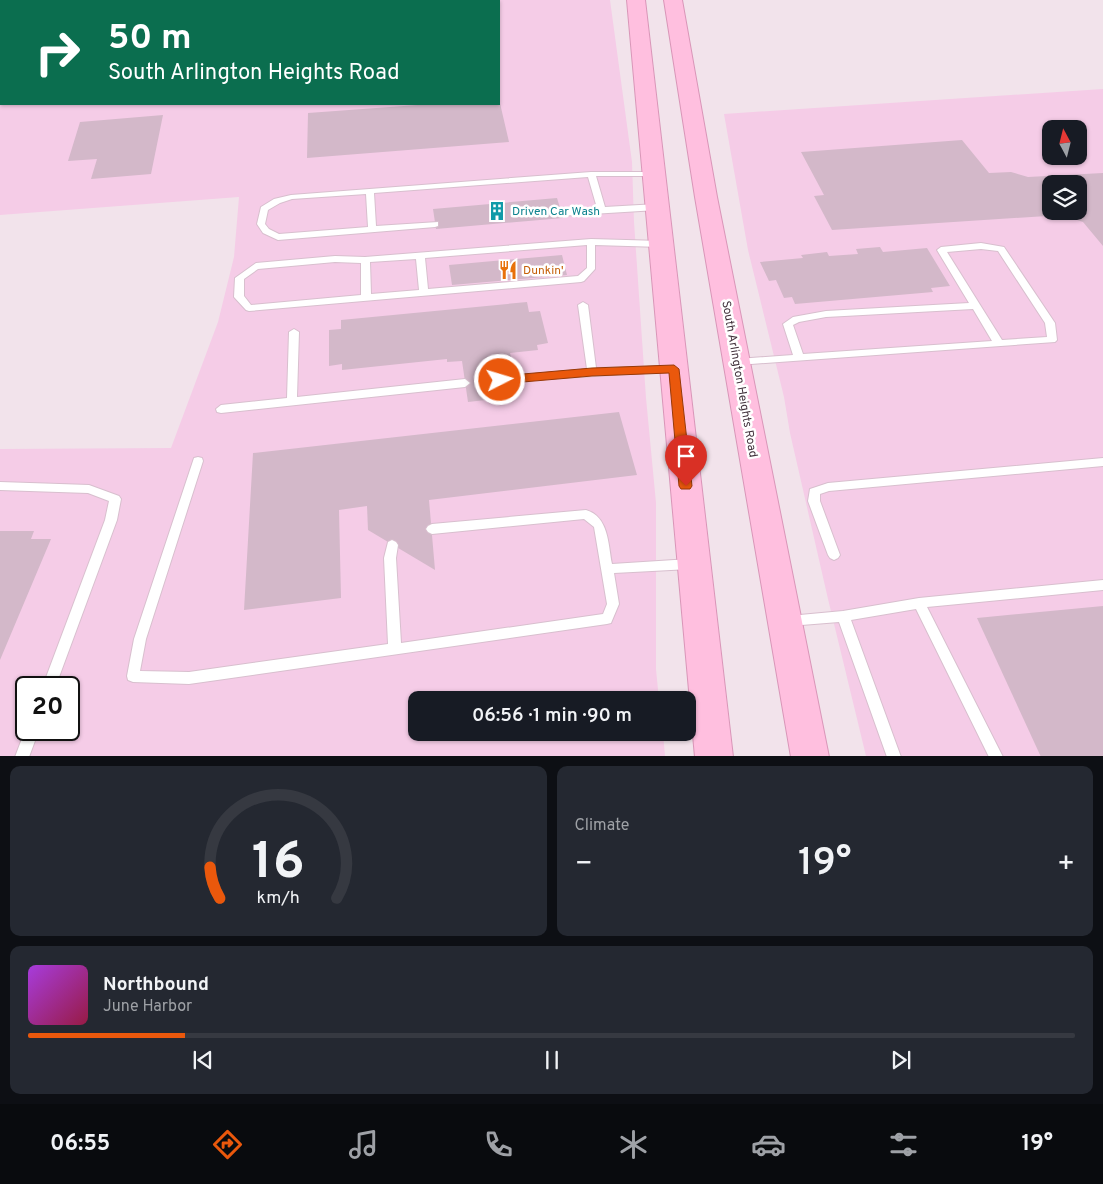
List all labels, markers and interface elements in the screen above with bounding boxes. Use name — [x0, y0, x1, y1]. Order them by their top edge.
text: 50 m — [108, 17, 192, 61]
icon: right — [25, 20, 90, 85]
text: South Arlington Heights Road — [108, 60, 400, 87]
north arrow — [1042, 120, 1088, 165]
map controls — [1042, 120, 1087, 220]
button: layers — [1042, 175, 1087, 220]
building icon: Driven Car Wash — [486, 200, 508, 222]
place label: Driven Car Wash — [512, 204, 600, 220]
restaurant icon: Dunkin' — [497, 259, 519, 281]
place label: Dunkin' — [523, 263, 564, 279]
street label: South Arlington Heights Road — [717, 299, 761, 459]
position arrow — [473, 353, 525, 405]
pin — [665, 435, 707, 486]
icon: arrive — [672, 442, 700, 470]
speed limit sign: 20 — [15, 676, 80, 741]
text: 06:56 · 1 min · 90 m — [472, 704, 632, 728]
text: Climate — [575, 816, 629, 836]
text: 16 — [252, 831, 305, 897]
text: 19° — [798, 840, 852, 889]
text: − — [575, 847, 593, 883]
text: + — [1057, 847, 1075, 883]
text: km/h — [257, 887, 300, 910]
text: Northbound — [103, 973, 209, 997]
text: June Harbor — [103, 997, 192, 1017]
icon: previous — [189, 1046, 217, 1074]
icon: pause — [538, 1046, 566, 1074]
icon: next — [887, 1046, 915, 1074]
icon: directions — [210, 1127, 245, 1162]
icon: music — [346, 1127, 381, 1162]
icon: phone — [481, 1127, 516, 1162]
icon: climate — [616, 1127, 651, 1162]
icon: car — [751, 1127, 786, 1162]
icon: filters — [886, 1127, 921, 1162]
text: 06:55 — [50, 1131, 110, 1158]
text: 19° — [1021, 1131, 1053, 1158]

